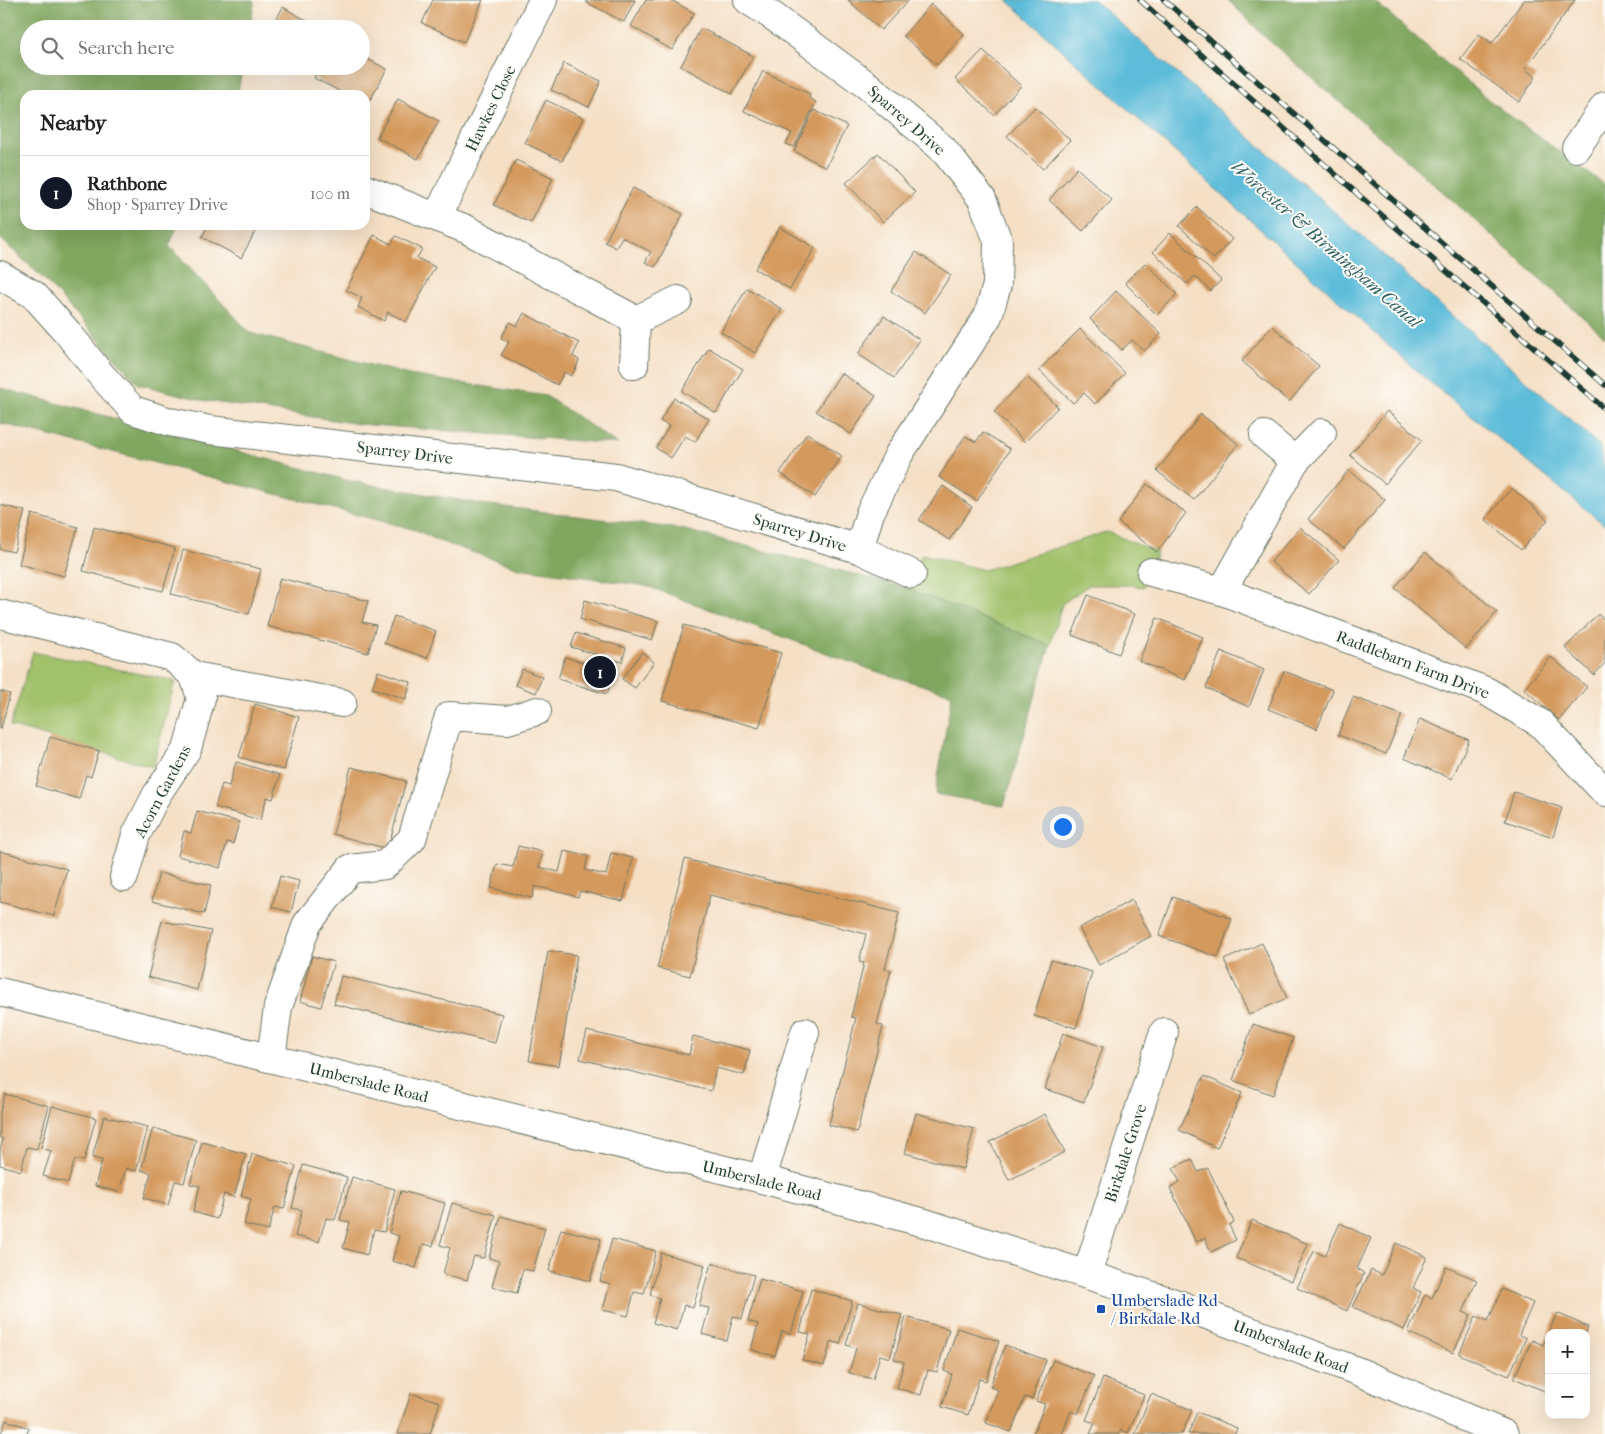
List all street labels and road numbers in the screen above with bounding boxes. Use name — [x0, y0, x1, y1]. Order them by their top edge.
street label: Hawkes Close — [461, 62, 520, 155]
street label: Sparrey Drive — [864, 82, 949, 159]
street label: Sparrey Drive — [356, 437, 454, 468]
street label: Sparrey Drive — [751, 509, 849, 556]
street label: Raddlebarn Farm Drive — [1333, 626, 1492, 703]
street label: Acorn Gardens — [130, 742, 195, 842]
street label: Umberslade Road — [307, 1058, 431, 1107]
street label: Birkdale Grove — [1101, 1101, 1150, 1205]
street label: Umberslade Road — [700, 1156, 824, 1205]
street label: Umberslade Road — [1230, 1316, 1351, 1377]

